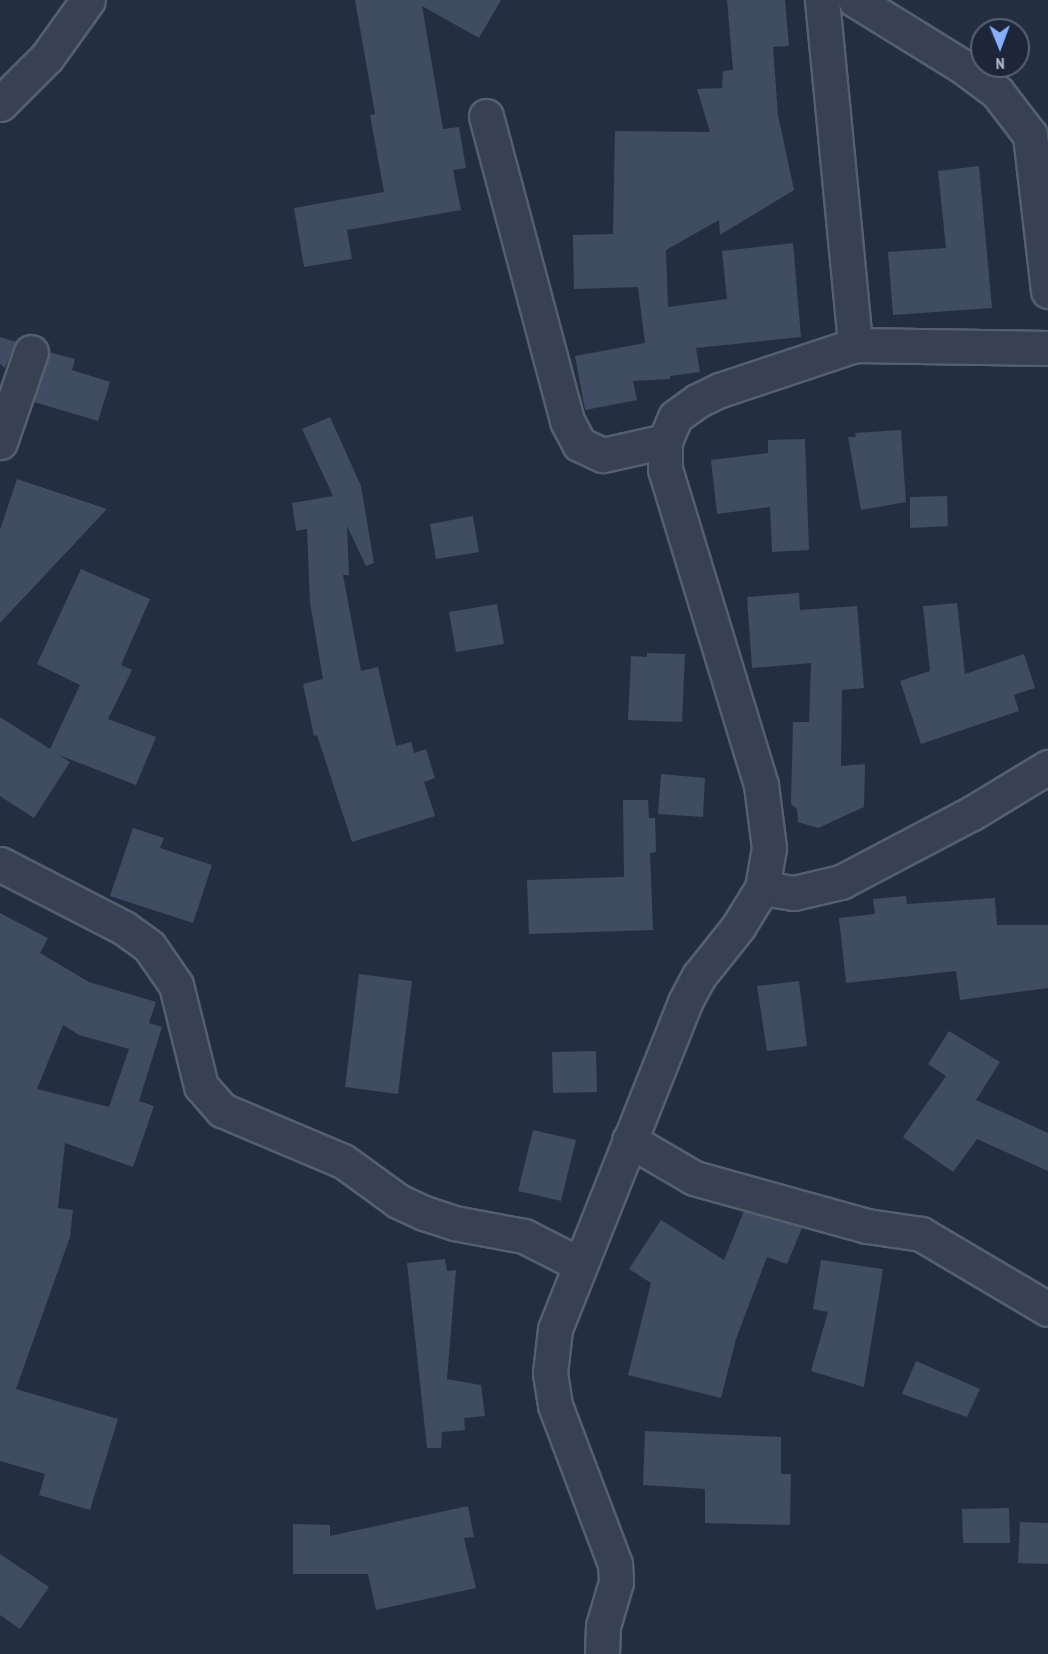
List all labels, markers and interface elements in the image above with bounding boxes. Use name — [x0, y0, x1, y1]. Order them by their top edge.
north arrow — [970, 18, 1030, 78]
text: N — [996, 54, 1005, 74]

